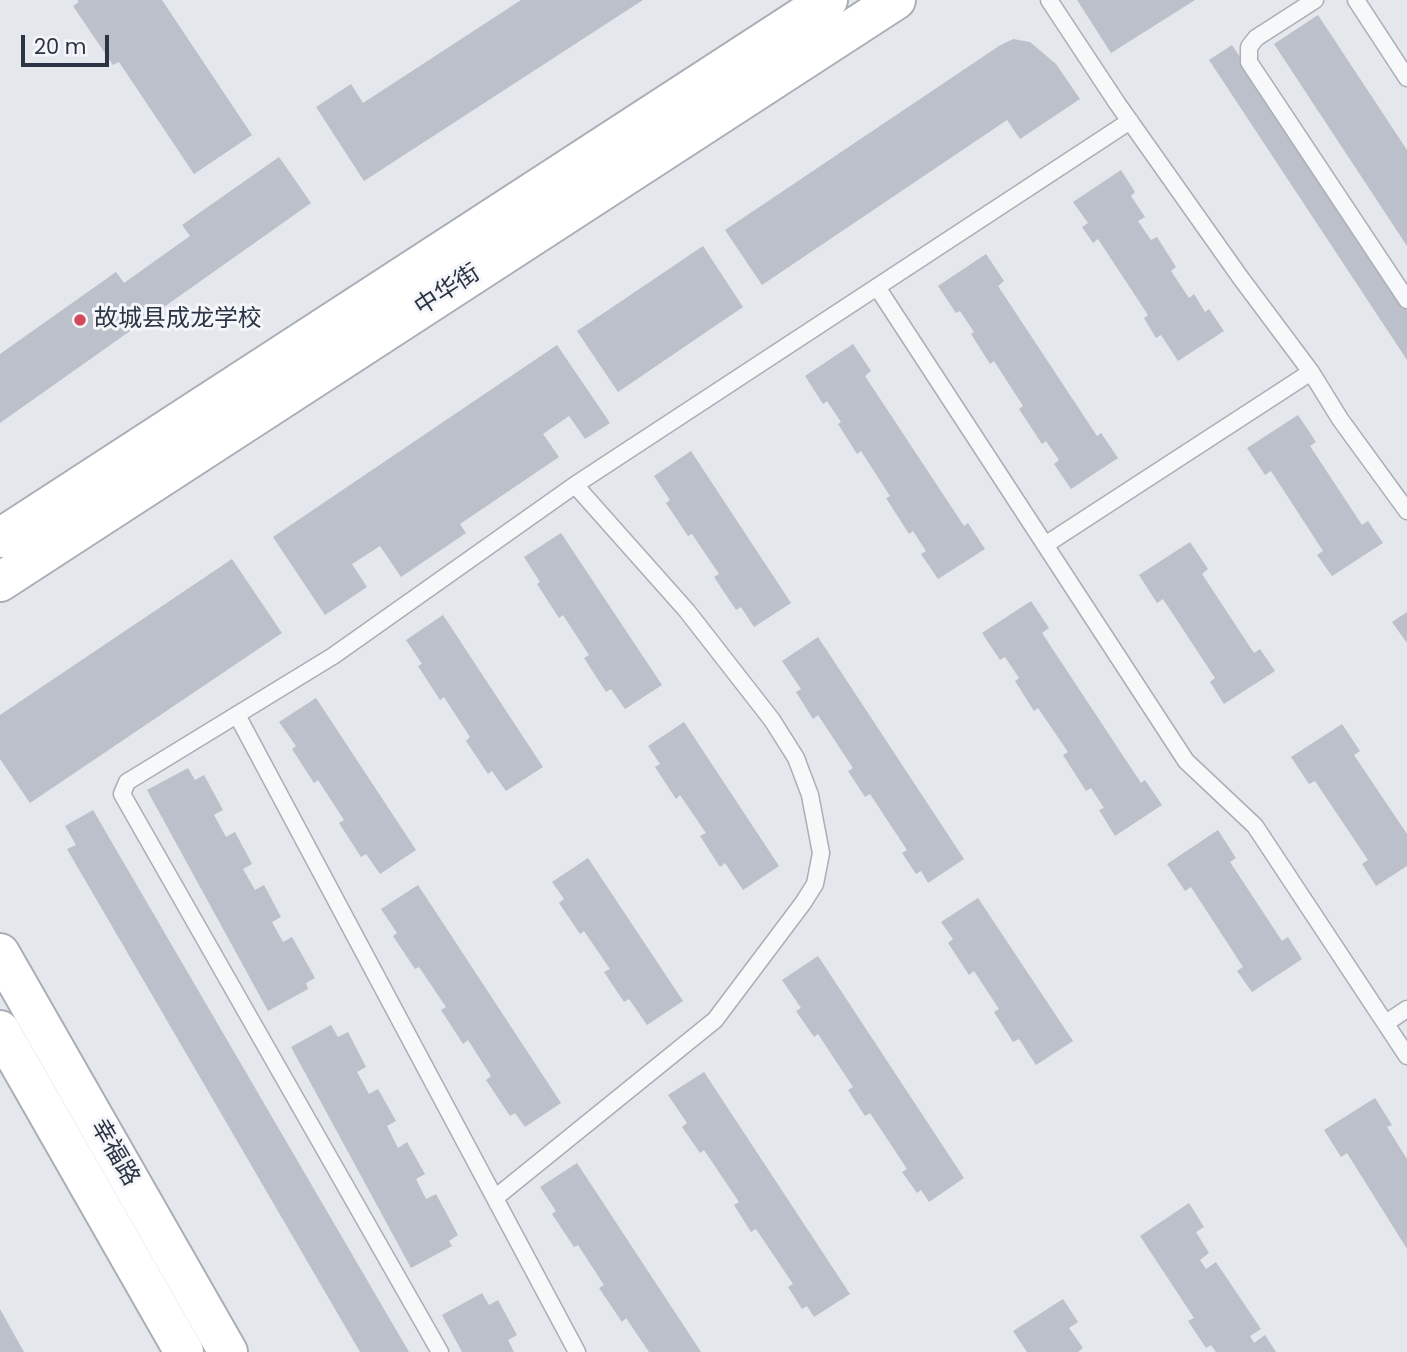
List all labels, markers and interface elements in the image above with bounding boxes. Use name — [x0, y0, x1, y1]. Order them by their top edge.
scale bar — [24, 21, 112, 65]
text: 20 m — [34, 32, 87, 61]
street label: 中华街 — [410, 259, 486, 323]
place label: 故城县成龙学校 — [94, 306, 262, 334]
marker: 故城县成龙学校 — [72, 312, 88, 328]
street label: 幸福路 — [84, 1115, 144, 1191]

